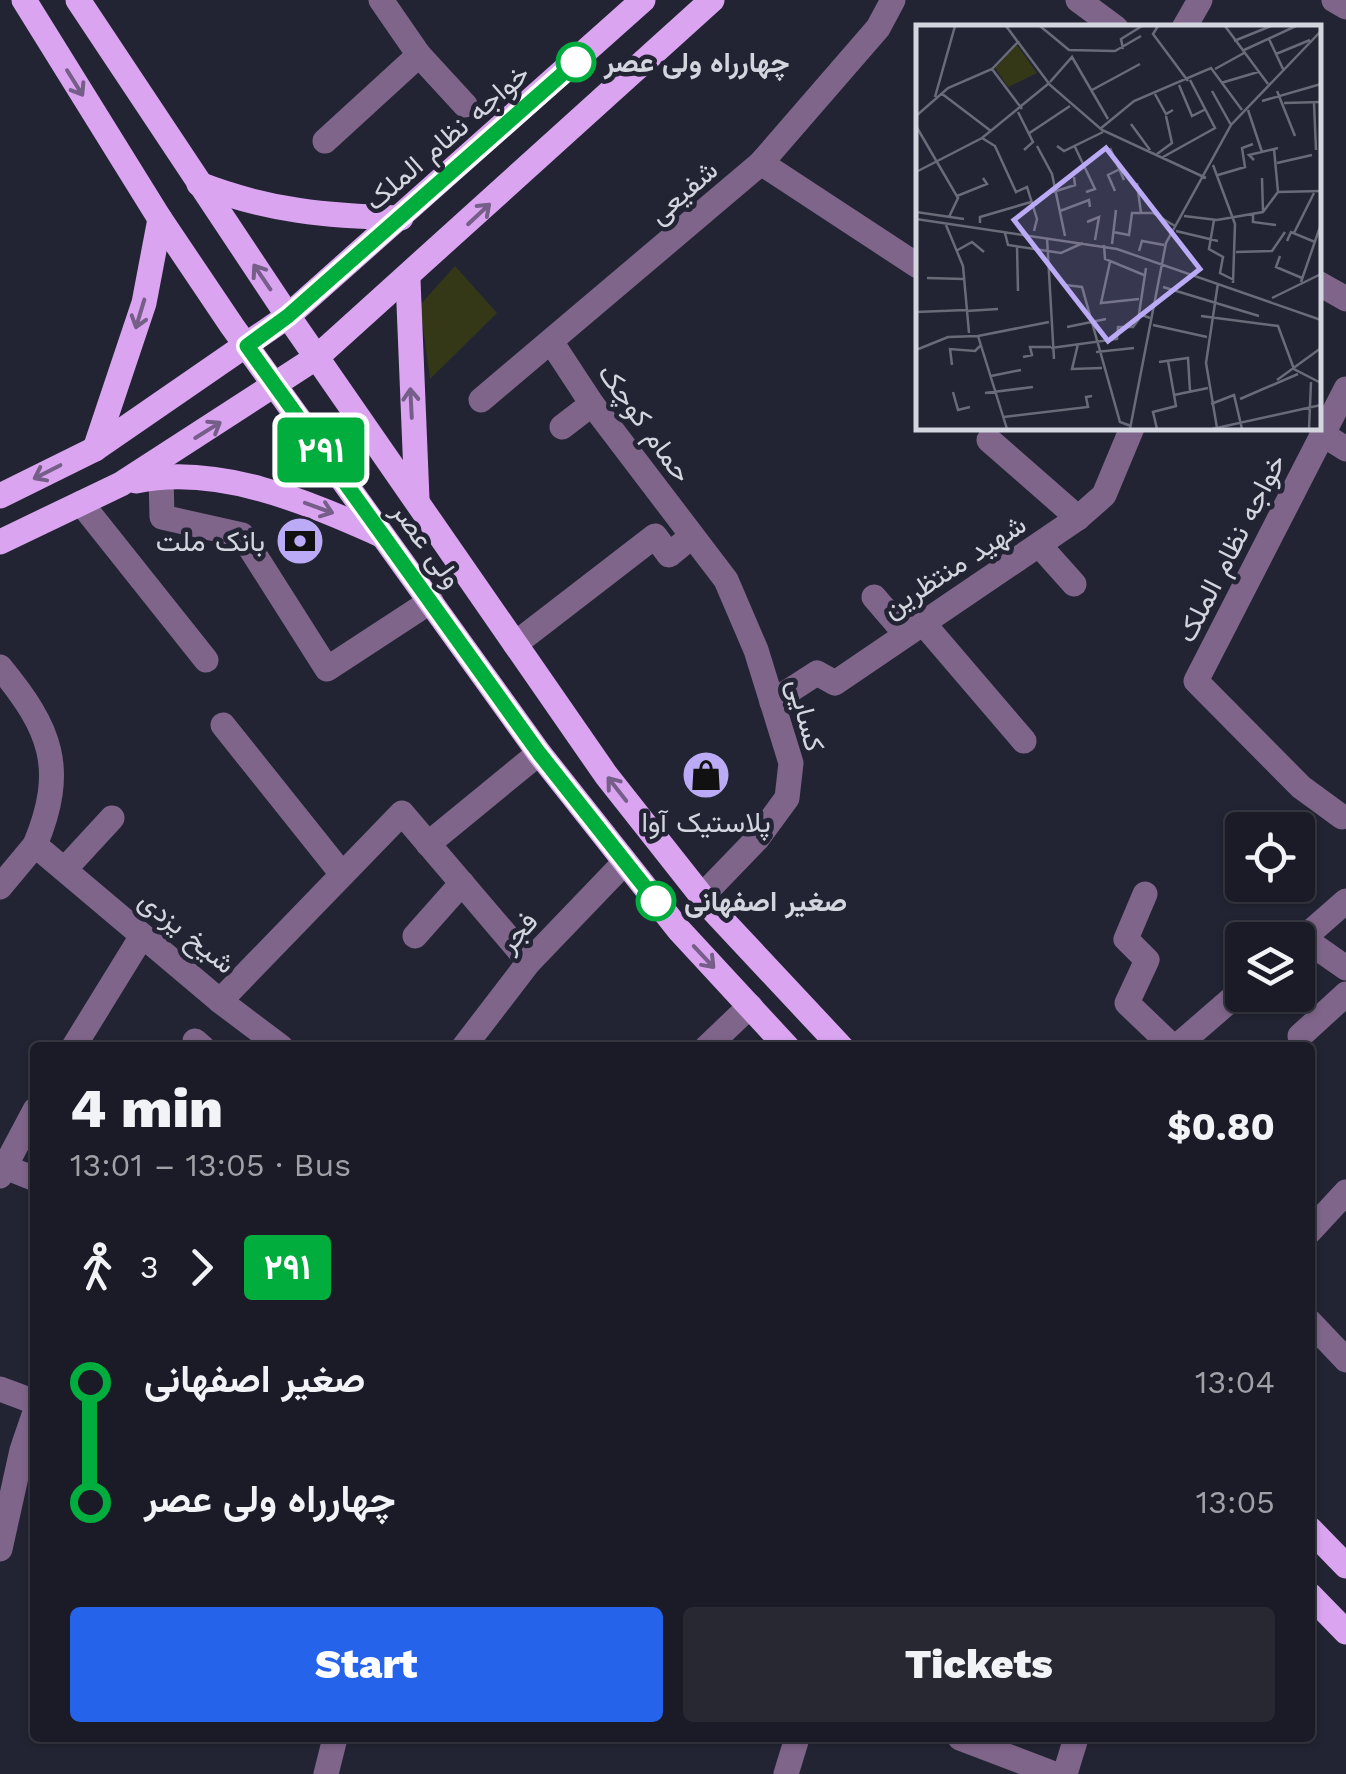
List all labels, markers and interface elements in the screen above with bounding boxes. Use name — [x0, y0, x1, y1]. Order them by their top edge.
inset map — [916, 25, 1321, 430]
marker: چهارراه ولی عصر — [557, 43, 595, 81]
place label: چهارراه ولی عصر — [603, 46, 789, 82]
street label: خواجه نظام الملک — [358, 57, 537, 219]
one-way arrow — [65, 68, 85, 97]
street label: شفیعی — [642, 153, 724, 231]
one-way arrow — [467, 202, 491, 226]
one-way arrow — [252, 263, 273, 291]
one-way arrow — [130, 298, 148, 329]
street label: حمام کوچک — [589, 357, 699, 490]
one-way arrow — [401, 388, 420, 420]
line badge: ۲۹۱ — [264, 418, 378, 482]
one-way arrow — [194, 419, 222, 440]
text: ۲۹۱ — [297, 429, 345, 471]
street label: خواجه نظام الملک — [1169, 448, 1294, 649]
one-way arrow — [33, 463, 63, 482]
street label: ولی عصر — [384, 495, 469, 595]
one-way arrow — [302, 500, 333, 518]
street label: شهید منتظرین — [876, 507, 1033, 626]
bank icon: بانک ملت — [274, 515, 326, 567]
place label: بانک ملت — [156, 525, 265, 558]
street label: کسایی — [780, 675, 832, 755]
shop icon: پلاستیک آوا — [680, 749, 732, 801]
one-way arrow — [606, 777, 628, 803]
place label: پلاستیک آوا — [641, 806, 771, 841]
map controls — [1225, 812, 1315, 1012]
button: locate — [1225, 812, 1315, 902]
marker: صغیر اصفهانی — [637, 882, 675, 920]
street label: شیخ یزدی — [130, 883, 242, 983]
place label: صغیر اصفهانی — [684, 885, 847, 919]
street label: فجر — [491, 905, 545, 960]
button: layers — [1225, 922, 1315, 1012]
one-way arrow — [692, 944, 716, 968]
text: 4 min — [70, 1076, 223, 1140]
text: $0.80 — [1167, 1105, 1275, 1149]
text: 13:01 – 13:05 · Bus — [70, 1146, 351, 1184]
icon: walk — [70, 1240, 125, 1295]
icon: forward — [174, 1240, 229, 1295]
text: ۲۹۱ — [264, 1246, 311, 1288]
text: 3 — [140, 1248, 159, 1286]
text: صغیر اصفهانی — [144, 1357, 365, 1401]
text: 13:04 — [1195, 1363, 1275, 1401]
text: چهارراه ولی عصر — [144, 1477, 396, 1521]
text: 13:05 — [1196, 1483, 1275, 1521]
button: Start — [70, 1607, 663, 1722]
button: Tickets — [683, 1607, 1275, 1722]

